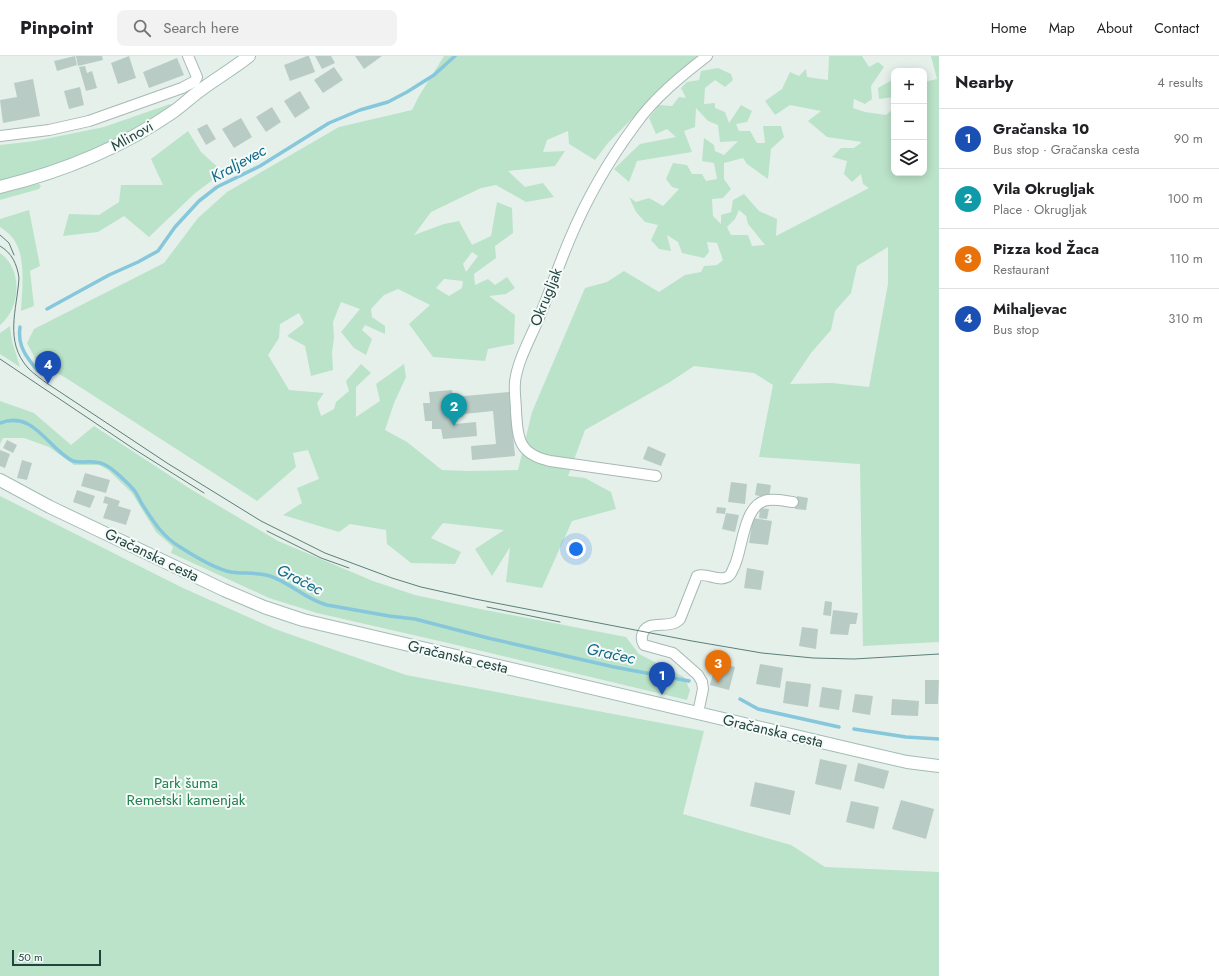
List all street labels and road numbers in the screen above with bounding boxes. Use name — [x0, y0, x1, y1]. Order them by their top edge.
street label: Mlinovi — [107, 115, 157, 157]
street label: Okrugljak — [524, 264, 568, 329]
street label: Gračanska cesta — [101, 523, 203, 587]
street label: Gračanska cesta — [406, 635, 510, 679]
street label: Gračanska cesta — [721, 709, 825, 753]

